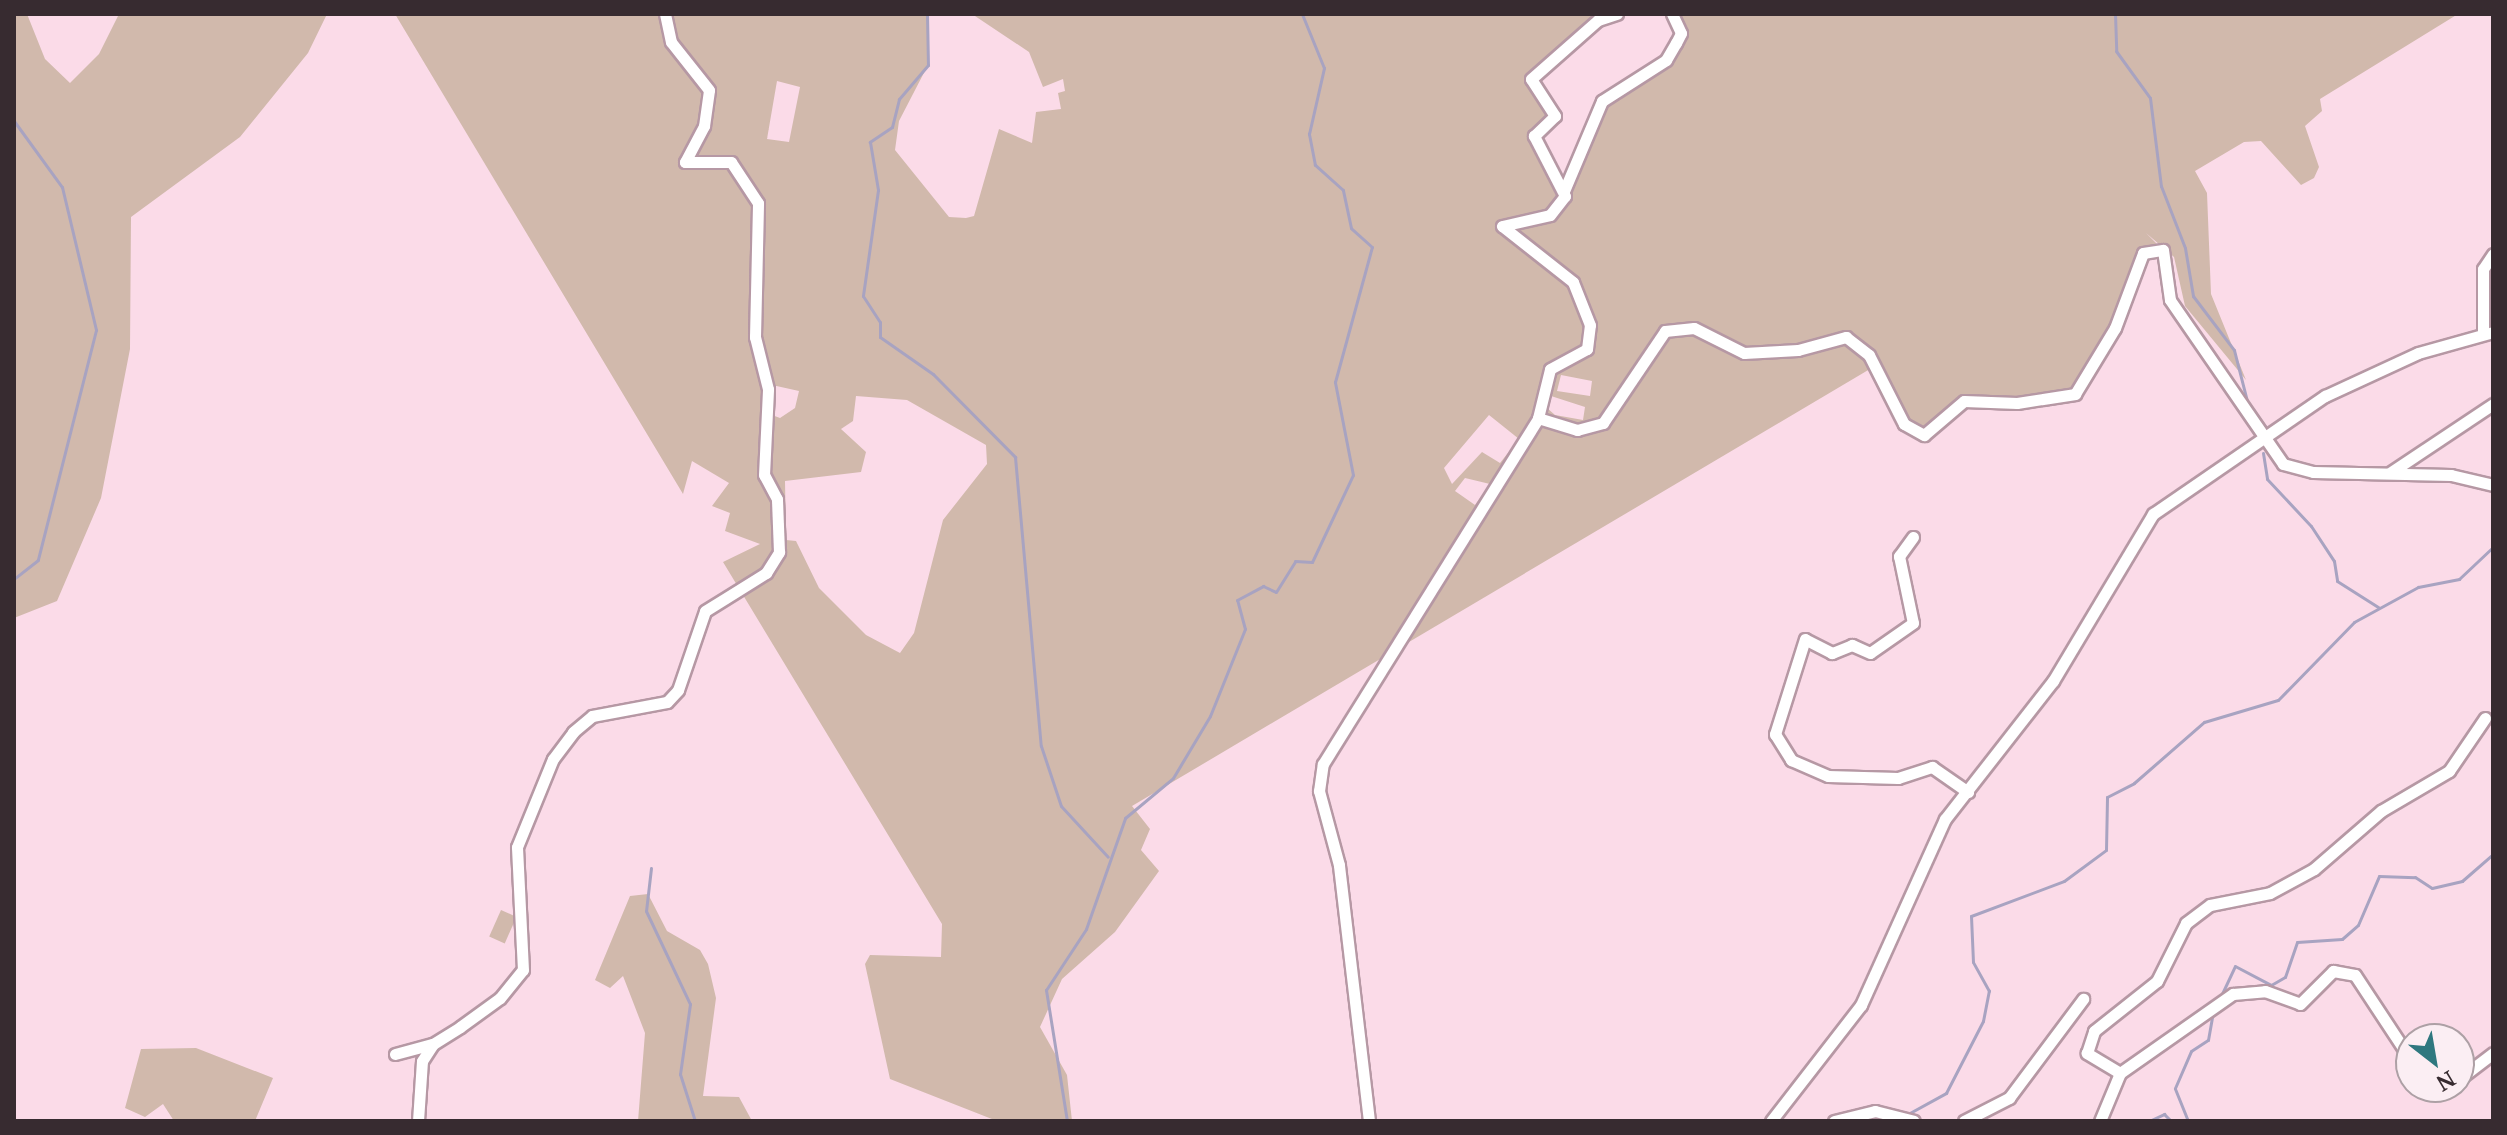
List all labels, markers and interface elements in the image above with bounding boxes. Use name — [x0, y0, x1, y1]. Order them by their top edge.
north arrow — [2395, 1023, 2475, 1103]
text: N — [2431, 1065, 2461, 1099]

